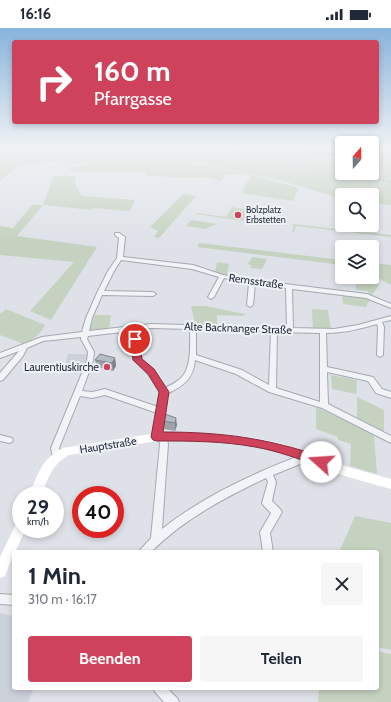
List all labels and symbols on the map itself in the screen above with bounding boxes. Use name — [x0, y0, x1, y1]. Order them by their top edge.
north arrow — [335, 136, 379, 180]
place label: Bolzplatz Erbstetten — [246, 204, 286, 225]
marker: Bolzplatz Erbstetten — [233, 210, 243, 220]
street label: Remsstraße — [228, 270, 285, 292]
street label: Alte Backnanger Straße — [184, 319, 293, 337]
pin — [118, 322, 152, 356]
place label: Laurentiuskirche — [24, 360, 99, 374]
marker: Laurentiuskirche — [102, 362, 112, 372]
street label: Hauptstraße — [79, 434, 138, 456]
position arrow — [300, 441, 342, 483]
speed limit sign: 40 — [72, 486, 124, 538]

